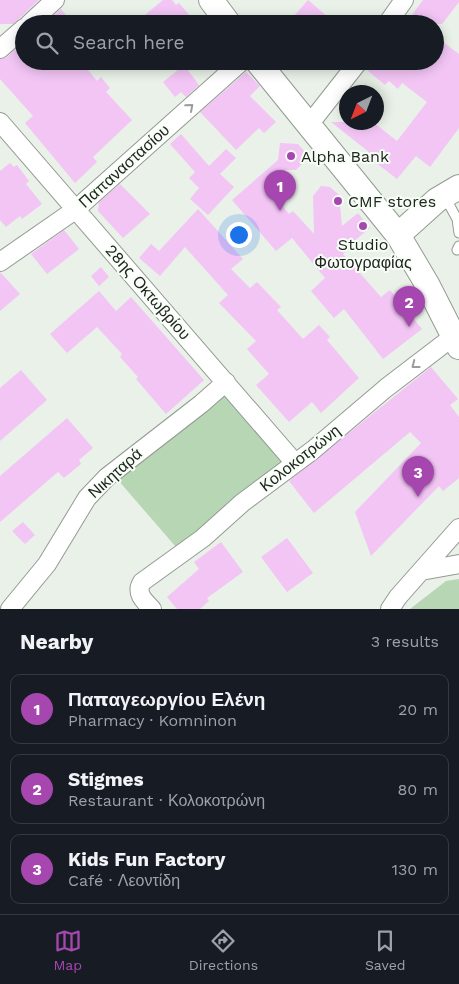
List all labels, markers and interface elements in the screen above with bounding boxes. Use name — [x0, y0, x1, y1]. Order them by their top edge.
search box — [15, 15, 444, 70]
icon: search — [33, 29, 61, 57]
text: Search here — [73, 31, 184, 54]
north arrow — [339, 85, 384, 130]
one-way arrow — [184, 104, 193, 113]
street label: Παπαναστασίου — [75, 120, 173, 212]
place label: Alpha Bank — [301, 147, 389, 166]
marker: Alpha Bank — [285, 150, 297, 162]
pin: 1 — [264, 170, 296, 211]
place label: CMF stores — [348, 192, 436, 211]
marker: CMF stores — [332, 195, 344, 207]
marker: Studio Φωτογραφίας — [357, 220, 369, 232]
your location — [226, 222, 252, 248]
place label: Studio Φωτογραφίας — [314, 235, 412, 272]
street label: 28ης Οκτωβρίου — [102, 241, 194, 343]
pin: 2 — [393, 286, 425, 327]
one-way arrow — [412, 360, 421, 368]
street label: Κολοκοτρώνη — [256, 421, 344, 495]
street label: Νικηταρά — [84, 444, 146, 502]
pin: 3 — [402, 456, 434, 497]
text: Nearby — [20, 629, 93, 654]
text: 3 results — [371, 632, 439, 651]
text: Παπαγεωργίου Ελένη — [68, 688, 265, 711]
text: 1 — [34, 700, 40, 719]
text: 20 m — [398, 700, 438, 719]
text: Pharmacy · Komninon — [68, 711, 237, 730]
text: Stigmes — [68, 768, 144, 791]
text: 2 — [32, 780, 42, 799]
text: 80 m — [397, 780, 438, 799]
text: Restaurant · Κολοκοτρώνη — [68, 791, 265, 810]
text: Kids Fun Factory — [68, 848, 225, 871]
text: 3 — [32, 860, 42, 879]
text: 130 m — [392, 860, 438, 879]
text: Café · Λεοντίδη — [68, 871, 180, 890]
tab: Map — [53, 927, 82, 973]
tab: Directions — [189, 927, 258, 973]
tab: Saved — [365, 927, 406, 973]

